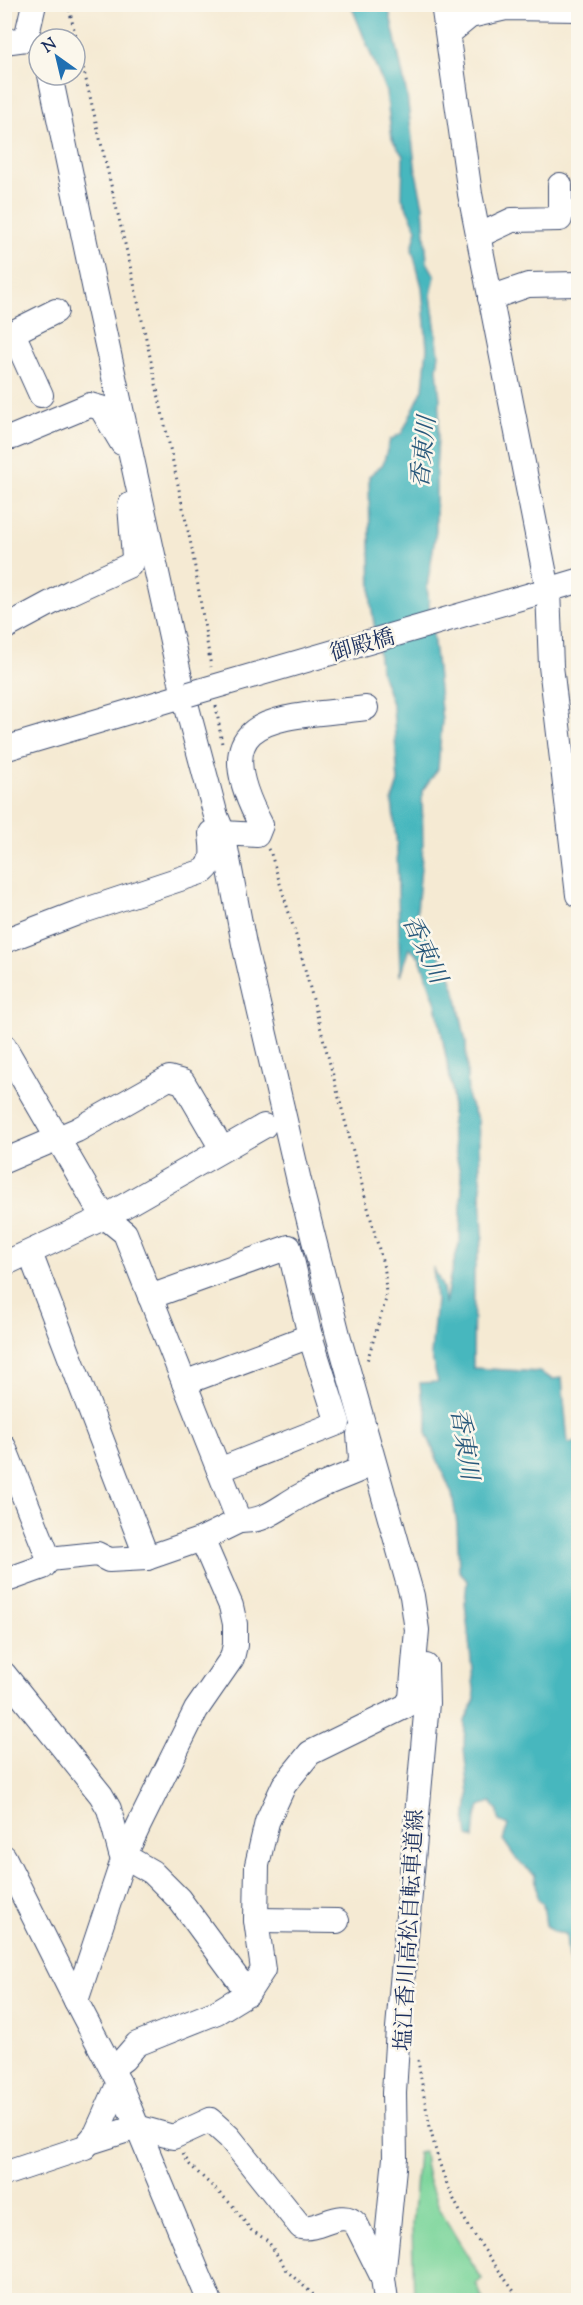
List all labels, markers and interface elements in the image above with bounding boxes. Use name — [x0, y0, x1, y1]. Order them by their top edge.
north arrow — [27, 27, 87, 87]
text: N — [38, 33, 62, 60]
water label: 香東川 — [404, 412, 446, 490]
street label: 御殿橋 — [327, 622, 399, 671]
water label: 香東川 — [393, 910, 455, 992]
water label: 香東川 — [441, 1406, 486, 1485]
street label: 塩江香川高松自転車道線 — [389, 1808, 433, 2052]

